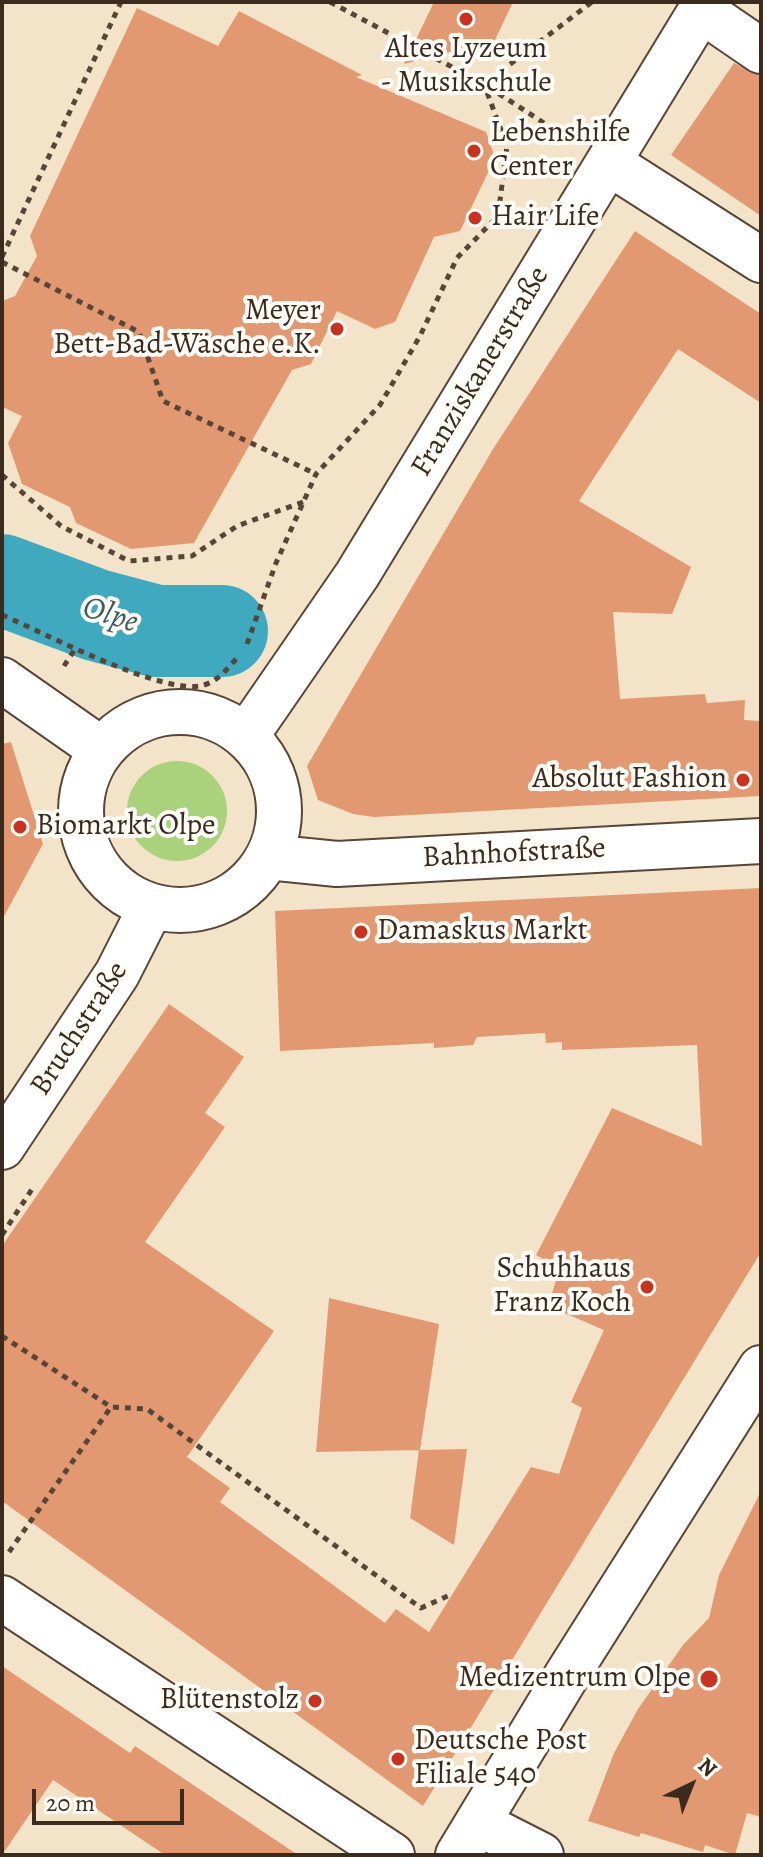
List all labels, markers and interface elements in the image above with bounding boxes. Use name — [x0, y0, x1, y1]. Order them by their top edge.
marker: Altes Lyzeum - Musikschule — [457, 10, 475, 28]
place label: Altes Lyzeum - Musikschule — [380, 32, 552, 102]
place label: Lebenshilfe Center — [490, 116, 630, 186]
marker: Lebenshilfe Center — [465, 142, 483, 160]
place label: Hair Life — [491, 200, 599, 236]
marker: Hair Life — [466, 209, 484, 227]
street label: Franziskanerstraße — [404, 260, 558, 484]
place label: Meyer Bett-Bad-Wäsche e.K. — [53, 294, 321, 364]
marker: Meyer Bett-Bad-Wäsche e.K. — [328, 320, 346, 338]
water label: Olpe — [78, 589, 142, 643]
place label: Absolut Fashion — [532, 762, 727, 798]
marker: Absolut Fashion — [734, 771, 752, 789]
place label: Biomarkt Olpe — [36, 809, 216, 845]
marker: Biomarkt Olpe — [11, 818, 29, 836]
street label: Bahnhofstraße — [421, 831, 607, 877]
place label: Damaskus Markt — [377, 914, 588, 950]
marker: Damaskus Markt — [352, 923, 370, 941]
street label: Bruchstraße — [23, 955, 137, 1103]
place label: Schuhhaus Franz Koch — [493, 1252, 631, 1322]
marker: Schuhhaus Franz Koch — [638, 1278, 656, 1296]
place label: Medizentrum Olpe — [459, 1661, 691, 1697]
marker: Medizentrum Olpe — [698, 1668, 720, 1690]
place label: Blütenstolz — [160, 1683, 299, 1719]
marker: Blütenstolz — [306, 1692, 324, 1710]
place label: Deutsche Post Filiale 540 — [414, 1724, 587, 1794]
north arrow — [651, 1745, 731, 1825]
marker: Deutsche Post Filiale 540 — [389, 1750, 407, 1768]
text: N — [691, 1751, 723, 1784]
scale bar — [36, 1773, 188, 1823]
text: 20 m — [46, 1787, 95, 1819]

